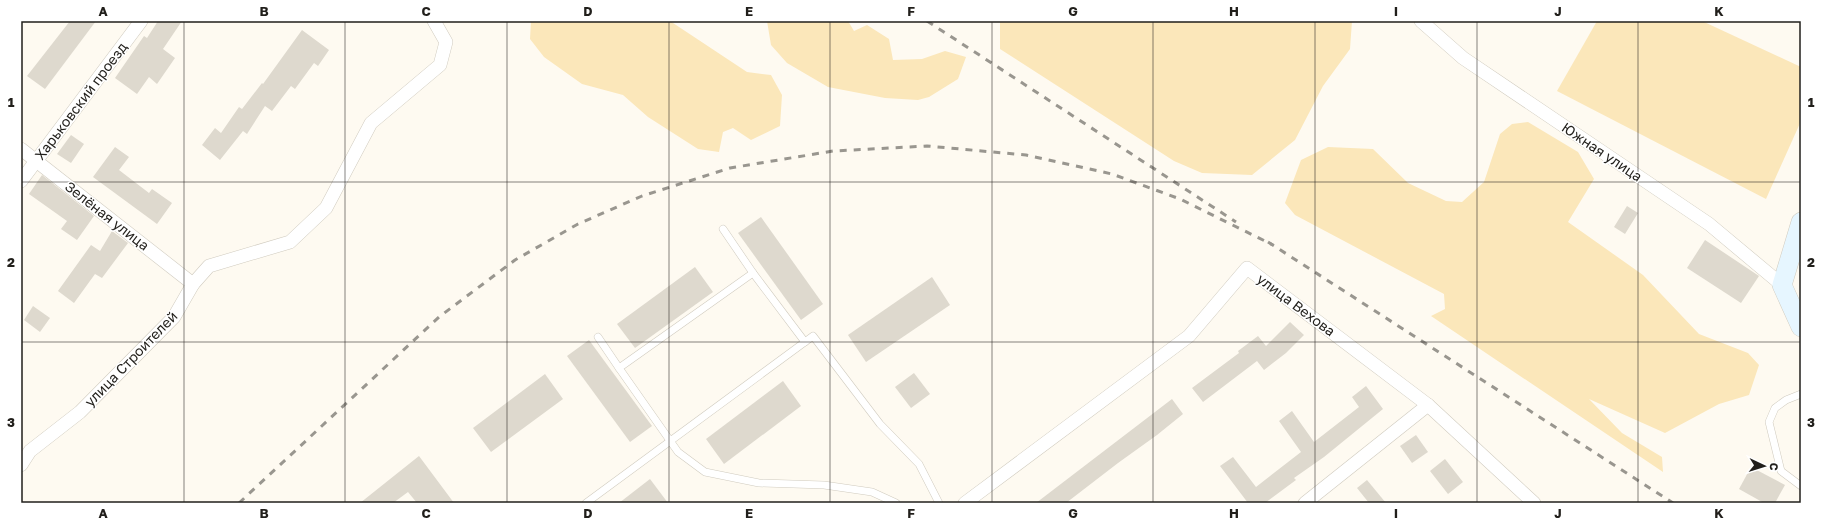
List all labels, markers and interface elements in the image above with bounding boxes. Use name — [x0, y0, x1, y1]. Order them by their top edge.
text: A — [98, 3, 108, 19]
text: B — [259, 3, 269, 19]
text: C — [421, 3, 431, 19]
text: D — [583, 3, 593, 19]
text: E — [745, 3, 753, 19]
text: F — [907, 3, 915, 19]
text: G — [1068, 3, 1078, 19]
text: H — [1229, 3, 1239, 19]
text: I — [1394, 3, 1398, 19]
text: J — [1554, 3, 1562, 19]
text: K — [1714, 3, 1724, 19]
street label: Харьковский проезд — [31, 38, 131, 163]
text: 1 — [8, 94, 15, 110]
text: 1 — [1808, 94, 1815, 110]
street label: Южная улица — [1559, 118, 1646, 185]
street label: Зелёная улица — [62, 177, 153, 254]
text: 2 — [7, 254, 15, 270]
text: 2 — [1807, 254, 1815, 270]
street label: улица Вехова — [1254, 270, 1339, 339]
street label: улица Строителей — [81, 307, 181, 410]
text: 3 — [7, 414, 15, 430]
text: 3 — [1807, 414, 1815, 430]
north arrow — [1744, 446, 1784, 486]
text: С — [1768, 462, 1781, 471]
text: A — [98, 505, 108, 521]
text: B — [259, 505, 269, 521]
text: C — [421, 505, 431, 521]
text: D — [583, 505, 593, 521]
text: E — [745, 505, 753, 521]
text: F — [907, 505, 915, 521]
text: G — [1068, 505, 1078, 521]
text: H — [1229, 505, 1239, 521]
text: I — [1394, 505, 1398, 521]
text: J — [1554, 505, 1562, 521]
text: K — [1714, 505, 1724, 521]

